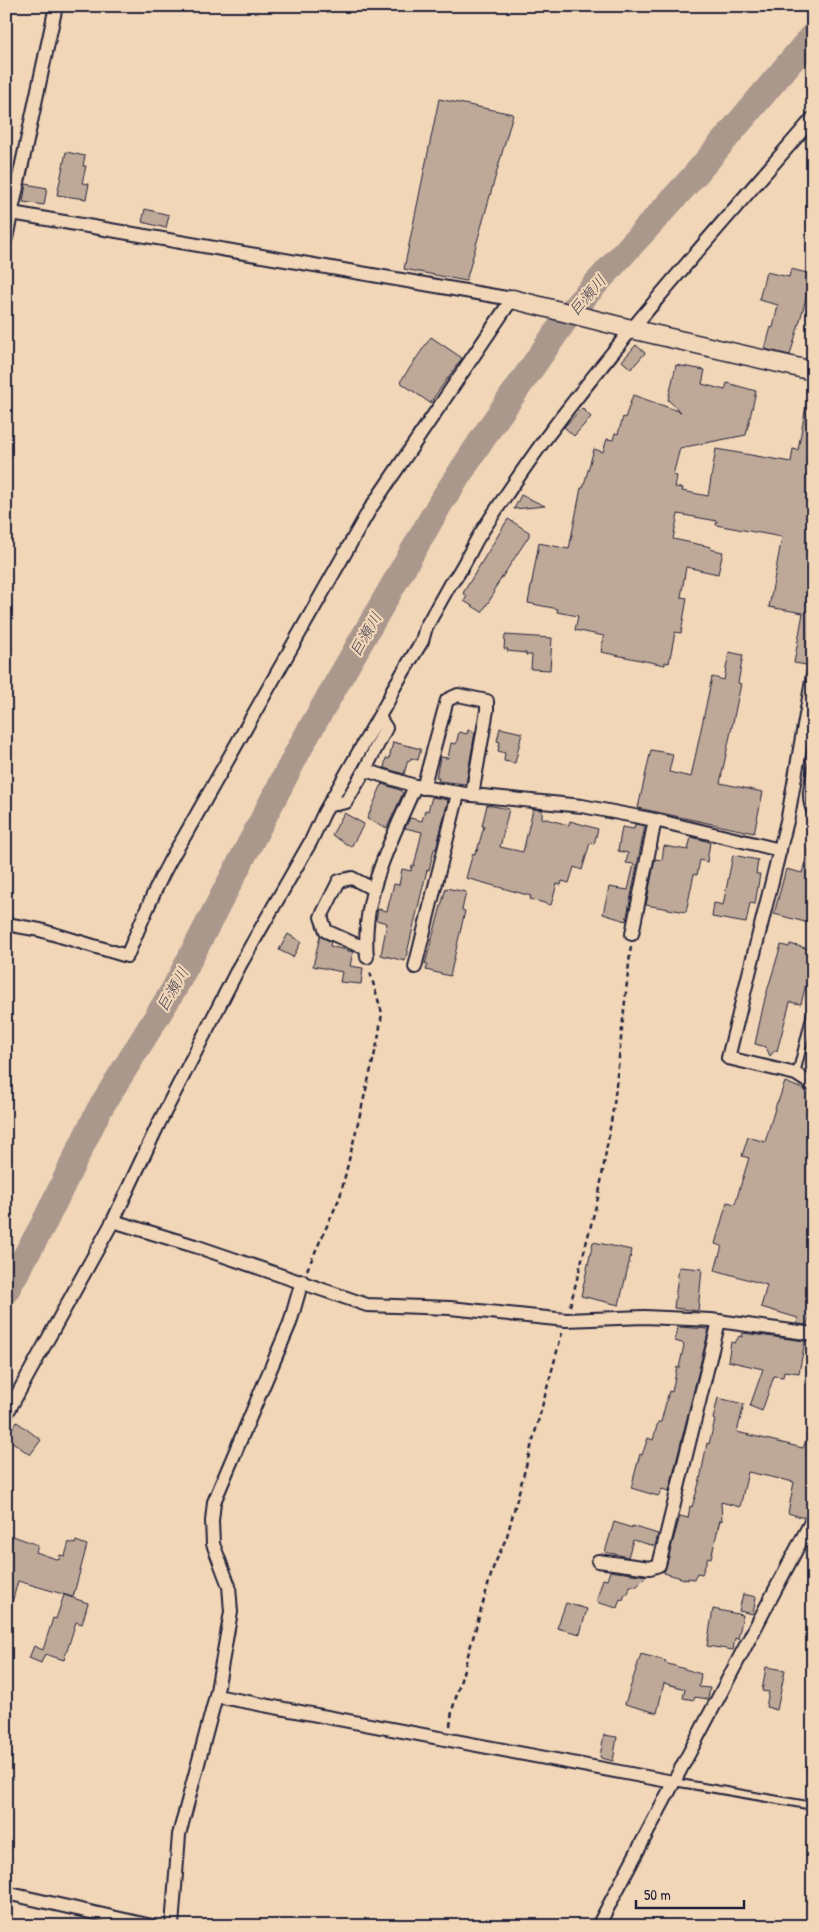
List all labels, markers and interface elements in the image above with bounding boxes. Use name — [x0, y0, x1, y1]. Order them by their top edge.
water label: 巨瀬川 — [563, 270, 611, 320]
water label: 巨瀬川 — [343, 608, 387, 660]
water label: 巨瀬川 — [150, 963, 194, 1015]
scale bar — [636, 1877, 744, 1909]
text: 50 m — [644, 1884, 671, 1905]

